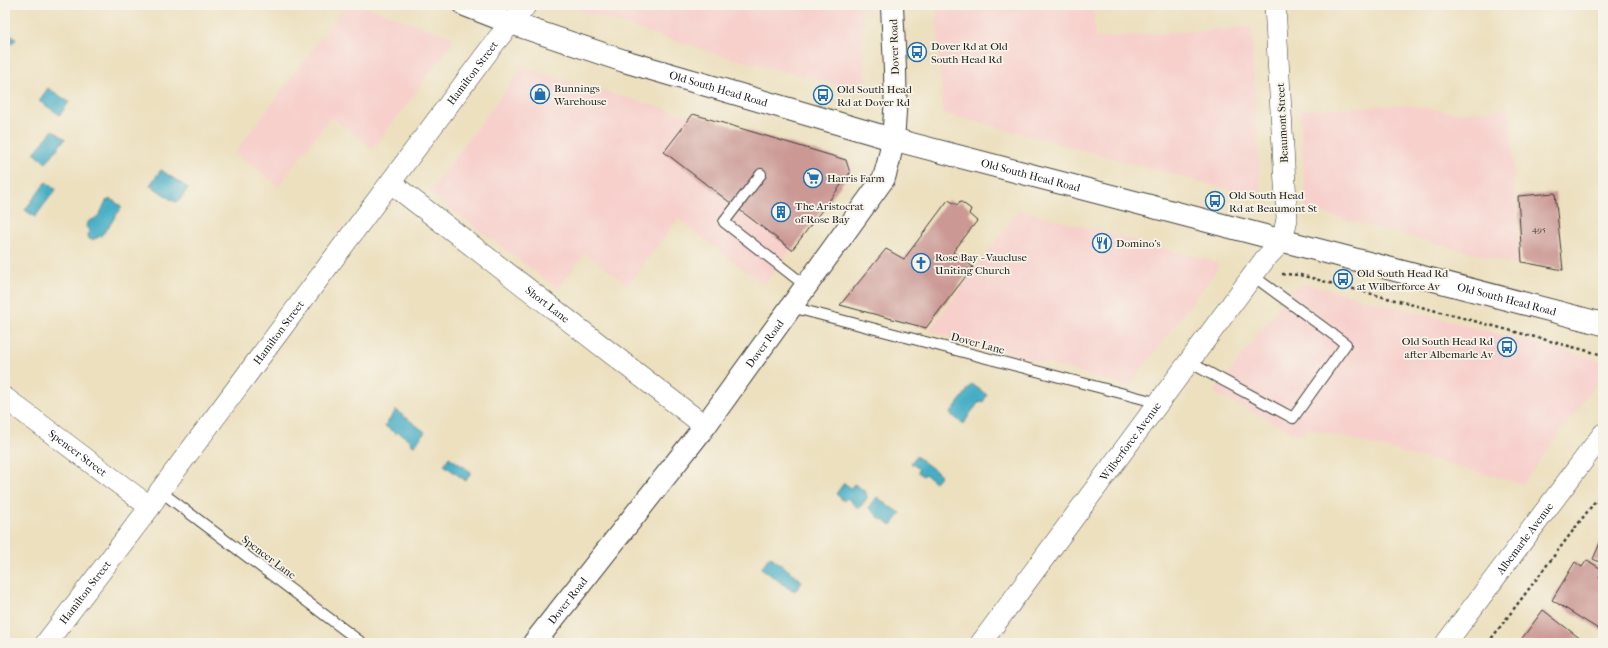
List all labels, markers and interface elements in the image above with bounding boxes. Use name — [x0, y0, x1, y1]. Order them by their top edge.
street label: Dover Road — [887, 18, 902, 75]
street label: Hamilton Street — [445, 39, 501, 108]
place label: Dover Rd at Old South Head Rd — [931, 40, 1009, 66]
bus stop icon: Dover Rd at Old South Head Rd — [906, 41, 928, 63]
street label: Old South Head Road — [668, 68, 770, 110]
place label: Bunnings Warehouse — [553, 82, 607, 108]
shop icon: Bunnings Warehouse — [529, 83, 551, 105]
place label: Old South Head Rd at Dover Rd — [837, 83, 913, 109]
street label: Beaumont Street — [1274, 83, 1291, 163]
bus stop icon: Old South Head Rd at Dover Rd — [812, 84, 834, 106]
street label: Old South Head Road — [980, 156, 1082, 195]
supermarket icon: Harris Farm — [802, 167, 824, 189]
place label: Harris Farm — [827, 172, 885, 185]
place label: Old South Head Rd at Beaumont St — [1229, 189, 1317, 215]
bus stop icon: Old South Head Rd at Beaumont St — [1204, 190, 1226, 212]
place label: The Aristocrat of Rose Bay — [795, 200, 864, 226]
building icon: The Aristocrat of Rose Bay — [770, 201, 792, 223]
house number: 495 — [1532, 224, 1546, 234]
restaurant icon: Domino's — [1091, 232, 1113, 254]
place label: Domino's — [1116, 237, 1161, 250]
place label: Rose Bay - Vaucluse Uniting Church — [935, 251, 1028, 277]
church icon: Rose Bay - Vaucluse Uniting Church — [910, 252, 932, 274]
place label: Old South Head Rd at Wilberforce Av — [1357, 267, 1449, 293]
bus stop icon: Old South Head Rd at Wilberforce Av — [1332, 268, 1354, 290]
street label: Old South Head Road — [1456, 280, 1559, 319]
street label: Short Lane — [523, 284, 572, 326]
street label: Hamilton Street — [251, 298, 307, 367]
street label: Dover Road — [743, 316, 787, 370]
street label: Dover Lane — [950, 330, 1007, 357]
place label: Old South Head Rd after Albemarle Av — [1402, 335, 1494, 361]
bus stop icon: Old South Head Rd after Albemarle Av — [1496, 336, 1518, 358]
street label: Wilberforce Avenue — [1097, 399, 1164, 484]
street label: Spencer Street — [46, 427, 109, 479]
street label: Albemarle Avenue — [1493, 500, 1557, 578]
street label: Spencer Lane — [239, 533, 299, 582]
street label: Hamilton Street — [57, 558, 114, 627]
street label: Dover Road — [545, 574, 591, 627]

